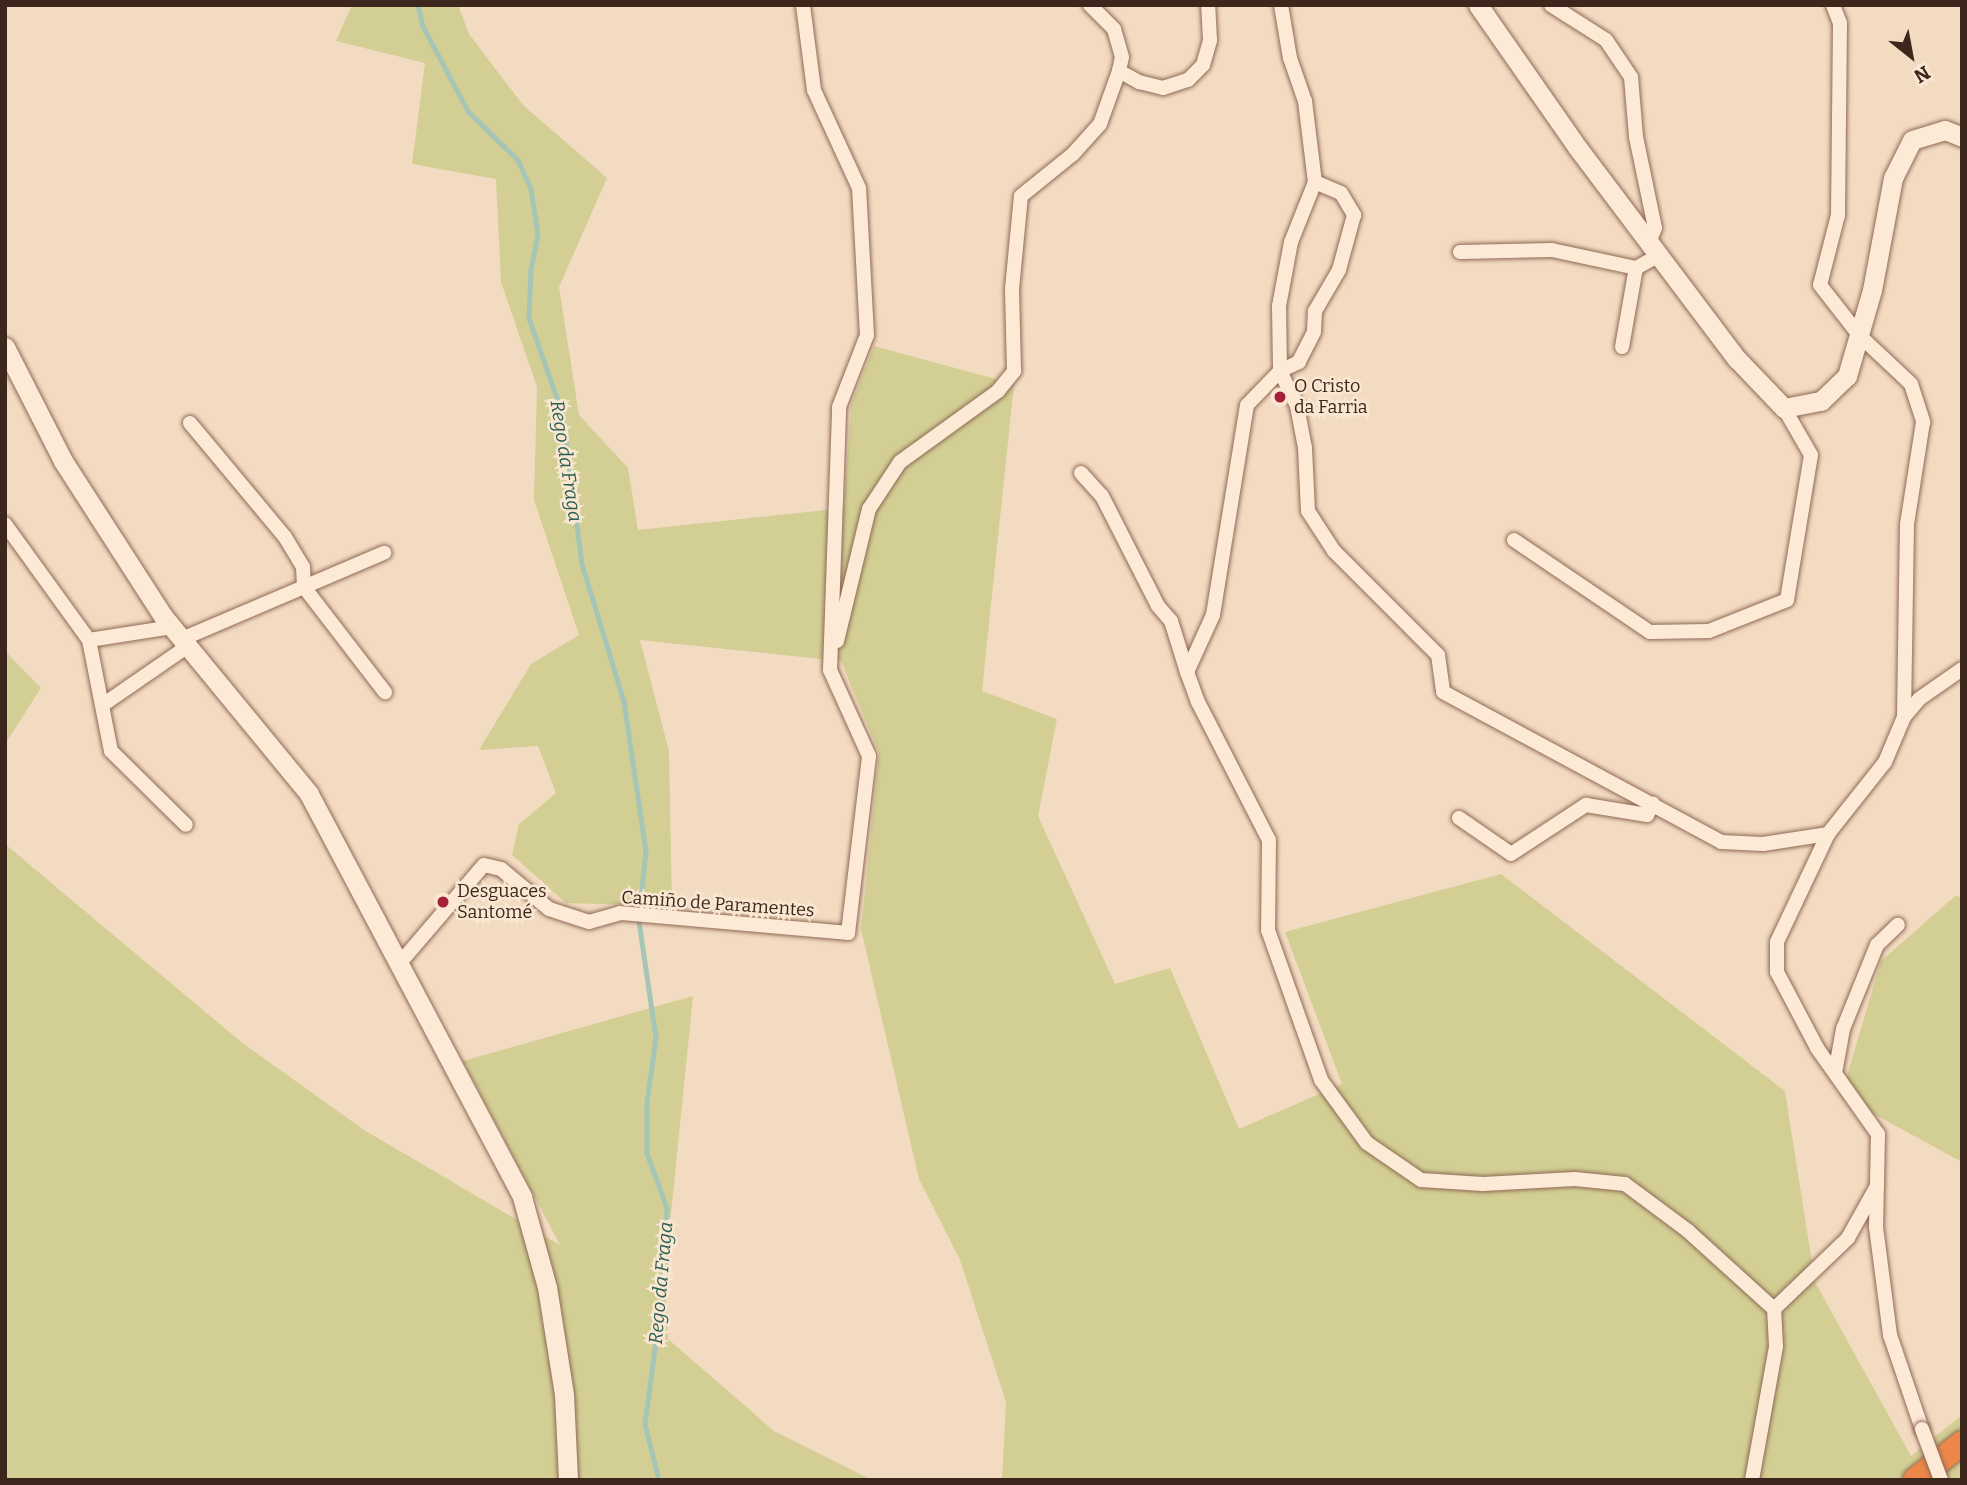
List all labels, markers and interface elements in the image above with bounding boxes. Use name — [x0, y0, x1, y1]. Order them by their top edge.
north arrow — [1876, 21, 1946, 91]
text: N — [1910, 61, 1934, 88]
place label: O Cristo da Farria — [1294, 376, 1368, 418]
marker: O Cristo da Farria — [1272, 389, 1288, 405]
water label: Rego da Fraga — [545, 398, 587, 524]
place label: Desguaces Santomé — [457, 881, 547, 924]
street label: Camiño de Paramentes — [621, 886, 815, 922]
marker: Desguaces Santomé — [435, 894, 451, 910]
water label: Rego da Fraga — [644, 1221, 678, 1345]

